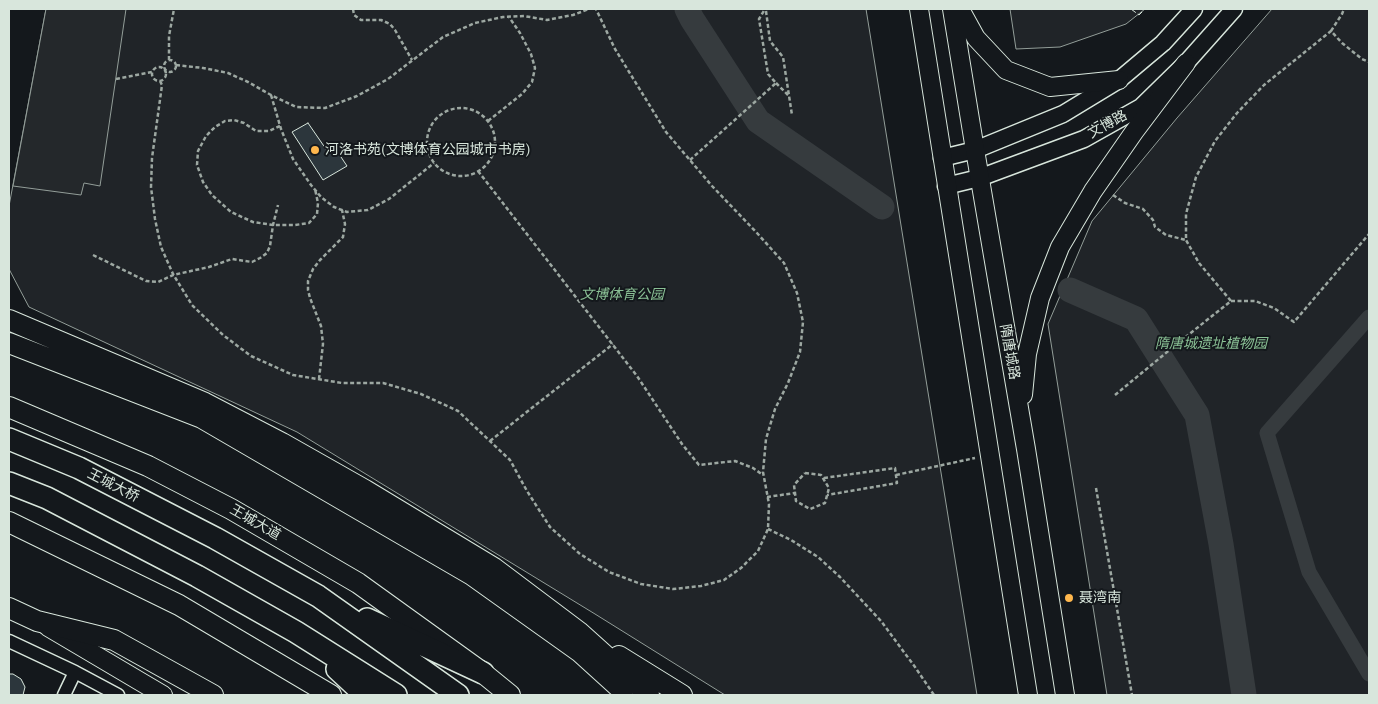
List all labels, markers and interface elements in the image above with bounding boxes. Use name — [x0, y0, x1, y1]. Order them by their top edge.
street label: 文博路 — [1086, 107, 1130, 143]
place label: 河洛书苑(文博体育公园城市书房) — [325, 142, 530, 158]
marker: 河洛书苑(文博体育公园城市书房) — [309, 144, 321, 156]
park label: 文博体育公园 — [580, 287, 664, 303]
street label: 隋唐城路 — [996, 323, 1022, 381]
park label: 隋唐城遗址植物园 — [1155, 336, 1267, 352]
street label: 王城大桥 — [84, 466, 142, 506]
street label: 王城大道 — [227, 502, 283, 544]
place label: 聂湾南 — [1079, 590, 1121, 606]
marker: 聂湾南 — [1063, 592, 1075, 604]

